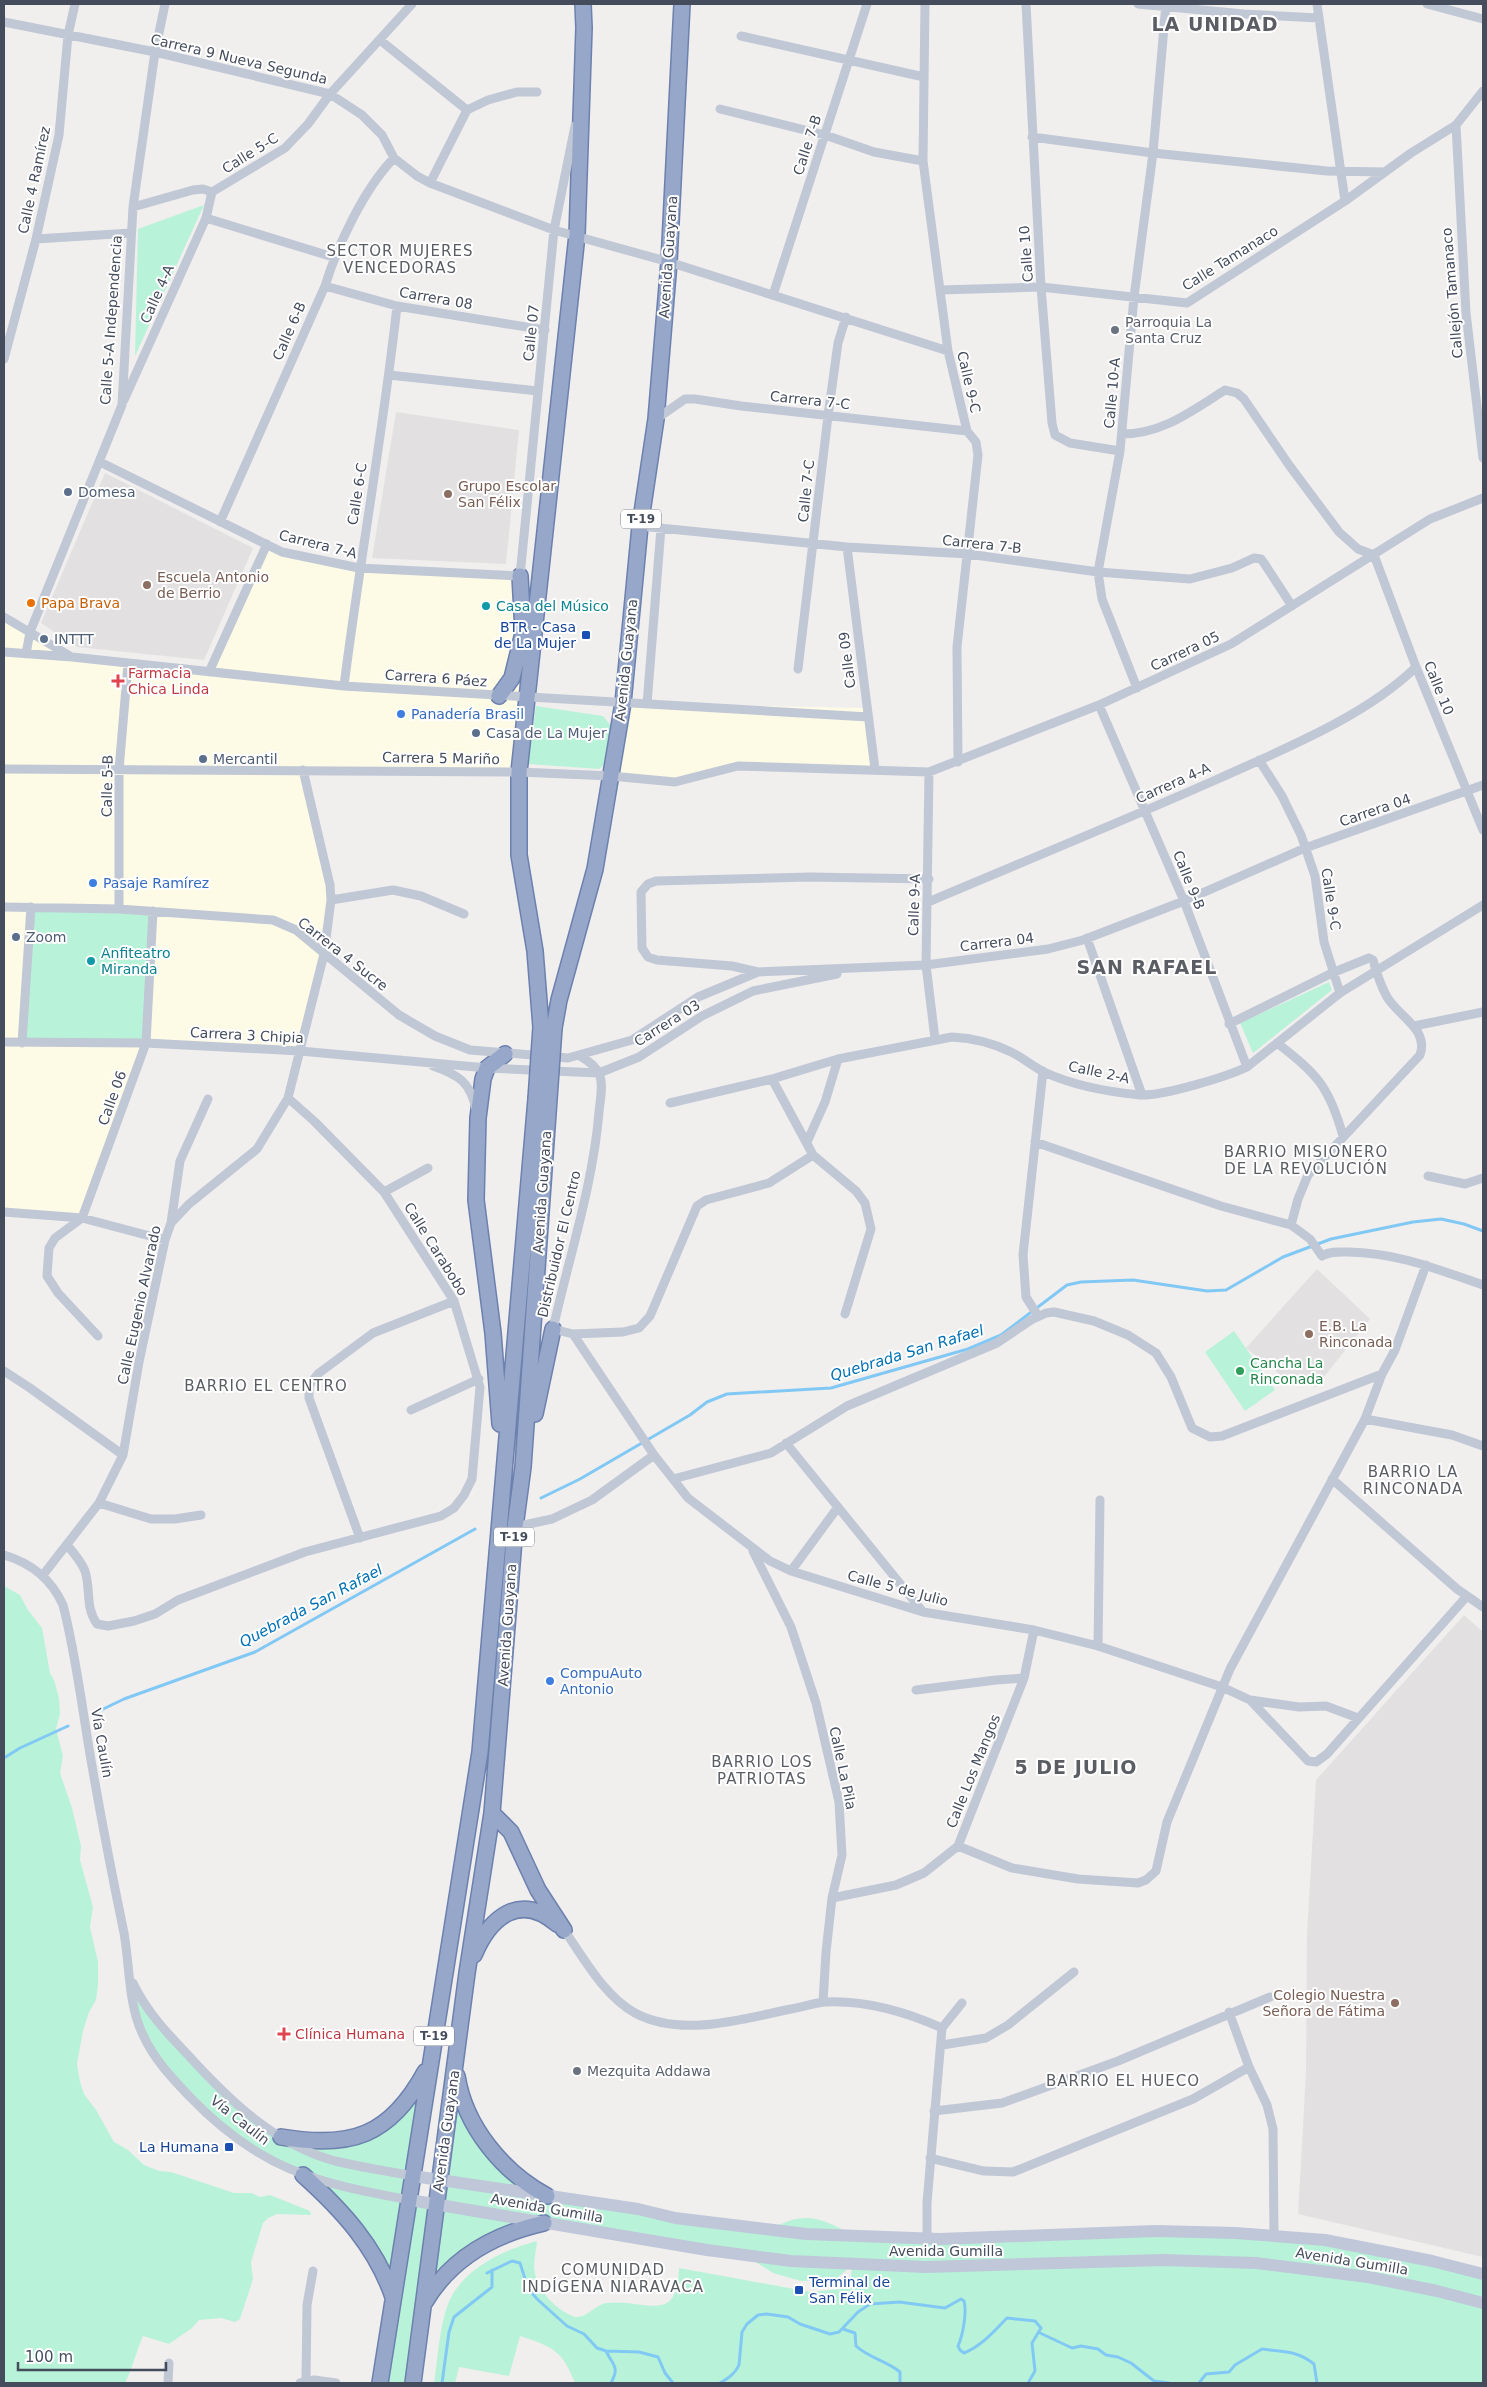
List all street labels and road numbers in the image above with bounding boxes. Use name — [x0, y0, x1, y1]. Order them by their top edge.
street label: Carrera 9 Nueva Segunda — [149, 31, 329, 87]
street label: Calle 7-B — [790, 113, 824, 177]
street label: Calle 4 Ramírez — [15, 125, 53, 235]
street label: Calle 5-C — [219, 129, 281, 176]
street label: Avenida Guayana — [656, 195, 680, 319]
street label: Calle Tamanaco — [1179, 222, 1281, 294]
street label: Calle 10 — [1016, 225, 1036, 283]
street label: Callejón Tamanaco — [1438, 227, 1466, 359]
street label: Calle 5-A Independencia — [97, 235, 125, 405]
street label: Calle 4-A — [137, 262, 177, 326]
street label: Carrera 08 — [398, 284, 474, 312]
street label: Calle 6-B — [269, 299, 309, 363]
street label: Calle 07 — [520, 304, 542, 362]
street label: Calle 9-C — [954, 350, 984, 415]
street label: Calle 10-A — [1101, 356, 1123, 429]
street label: Carrera 7-C — [769, 388, 851, 412]
street label: Calle 7-C — [795, 459, 817, 523]
street label: Calle 6-C — [344, 461, 370, 526]
road number: T-19 — [621, 509, 661, 528]
street label: Carrera 7-A — [277, 527, 359, 562]
street label: Carrera 7-B — [941, 532, 1023, 556]
street label: Avenida Guayana — [612, 598, 640, 722]
street label: Carrera 05 — [1148, 628, 1222, 674]
street label: Calle 09 — [836, 631, 858, 689]
street label: Calle 10 — [1421, 659, 1457, 717]
street label: Carrera 6 Páez — [384, 666, 488, 690]
street label: Carrera 5 Mariño — [382, 749, 500, 767]
street label: Calle 5-B — [98, 755, 116, 817]
street label: Carrera 4-A — [1133, 759, 1213, 807]
street label: Carrera 04 — [1337, 790, 1413, 830]
street label: Calle 9-B — [1170, 848, 1208, 912]
street label: Calle 9-C — [1318, 867, 1344, 932]
street label: Calle 9-A — [905, 873, 923, 936]
street label: Carrera 4 Sucre — [295, 914, 391, 994]
street label: Carrera 04 — [959, 930, 1035, 954]
street label: Carrera 03 — [631, 996, 703, 1050]
street label: Carrera 3 Chipia — [190, 1024, 304, 1046]
street label: Calle 2-A — [1067, 1058, 1132, 1086]
street label: Calle 06 — [95, 1068, 129, 1128]
street label: Avenida Guayana — [530, 1130, 554, 1254]
street label: Distribuidor El Centro — [534, 1169, 584, 1319]
street label: Calle Carabobo — [401, 1199, 471, 1299]
street label: Calle Eugenio Alvarado — [114, 1224, 164, 1386]
road number: T-19 — [494, 1528, 534, 1546]
street label: Avenida Guayana — [495, 1563, 519, 1687]
street label: Calle 5 de Julio — [846, 1567, 950, 1609]
street label: Vía Caulín — [88, 1707, 116, 1779]
street label: Calle Los Mangos — [943, 1712, 1003, 1830]
street label: Calle La Pila — [826, 1725, 860, 1811]
road number: T-19 — [414, 2026, 454, 2045]
street label: Avenida Guayana — [430, 2069, 462, 2193]
street label: Vía Caulín — [207, 2092, 273, 2148]
street label: Avenida Gumilla — [489, 2190, 605, 2226]
street label: Avenida Gumilla — [889, 2243, 1003, 2259]
street label: Avenida Gumilla — [1294, 2244, 1410, 2278]

